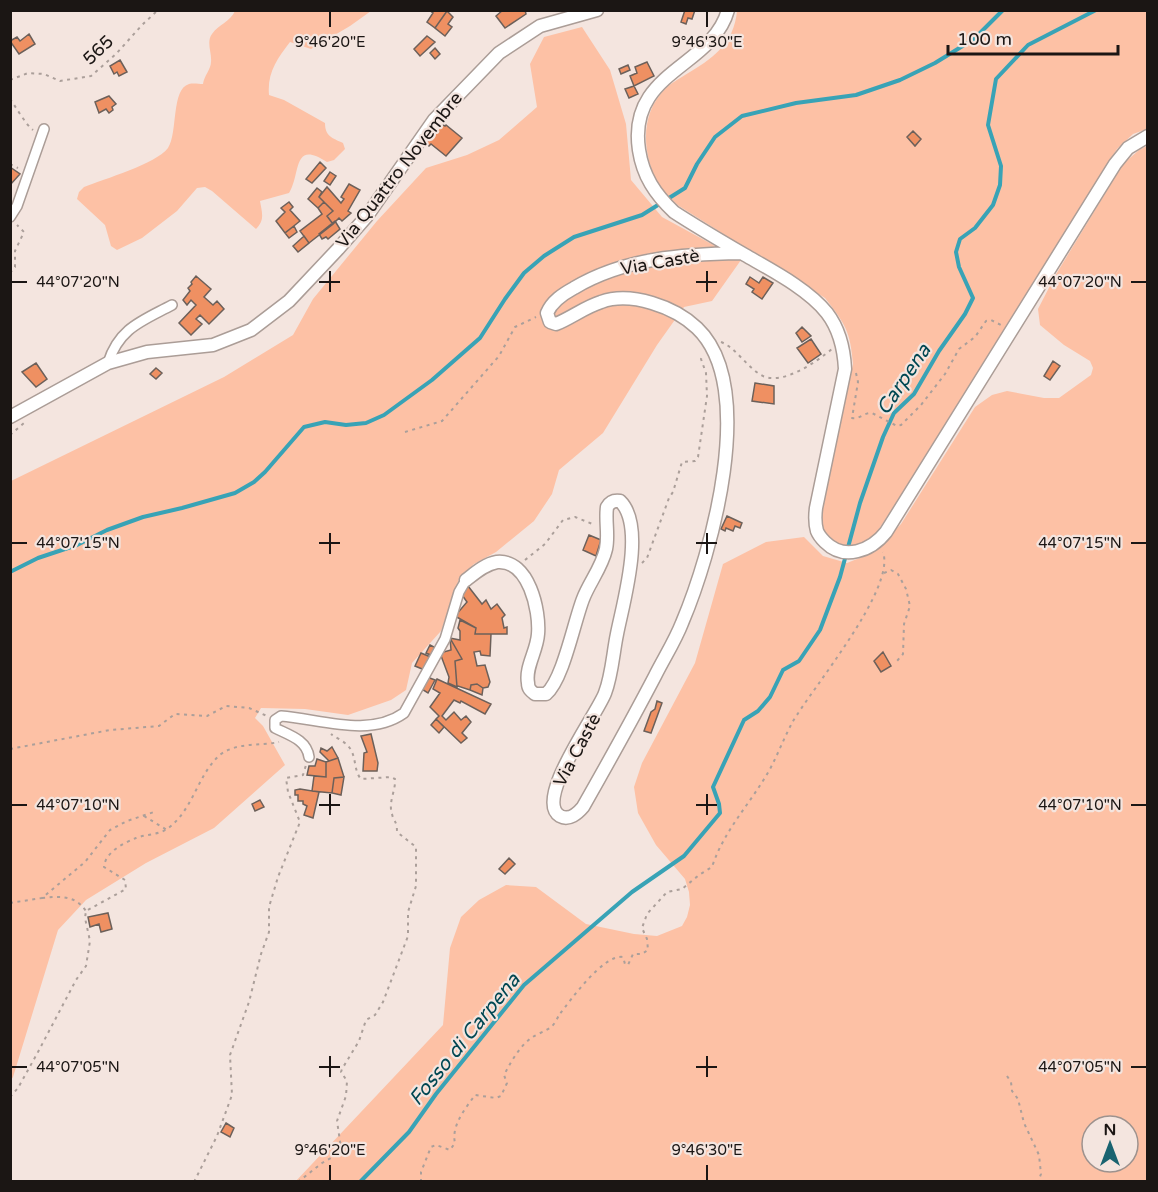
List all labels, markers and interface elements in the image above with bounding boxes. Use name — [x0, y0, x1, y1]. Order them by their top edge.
scale bar — [948, 18, 1118, 56]
text: 100 m — [957, 28, 1012, 50]
street label: 565 — [78, 30, 118, 70]
text: 9°46'20"E — [294, 33, 366, 51]
text: 9°46'30"E — [671, 33, 743, 51]
street label: Via Quattro Novembre — [331, 87, 467, 253]
street label: Via Castè — [619, 244, 701, 280]
text: 44°07'20"N — [36, 273, 120, 291]
text: 44°07'20"N — [1038, 273, 1122, 291]
water label: Carpena — [871, 339, 937, 420]
text: 44°07'15"N — [36, 534, 120, 552]
text: 44°07'15"N — [1038, 534, 1122, 552]
street label: Via Castè — [549, 710, 605, 790]
text: 44°07'10"N — [36, 796, 120, 814]
text: 44°07'10"N — [1038, 796, 1122, 814]
water label: Fosso di Carpena — [404, 968, 526, 1111]
text: 44°07'05"N — [36, 1058, 120, 1076]
text: 44°07'05"N — [1038, 1058, 1122, 1076]
north arrow — [1080, 1114, 1140, 1174]
text: N — [1104, 1120, 1116, 1140]
text: 9°46'20"E — [294, 1141, 366, 1159]
text: 9°46'30"E — [671, 1141, 743, 1159]

